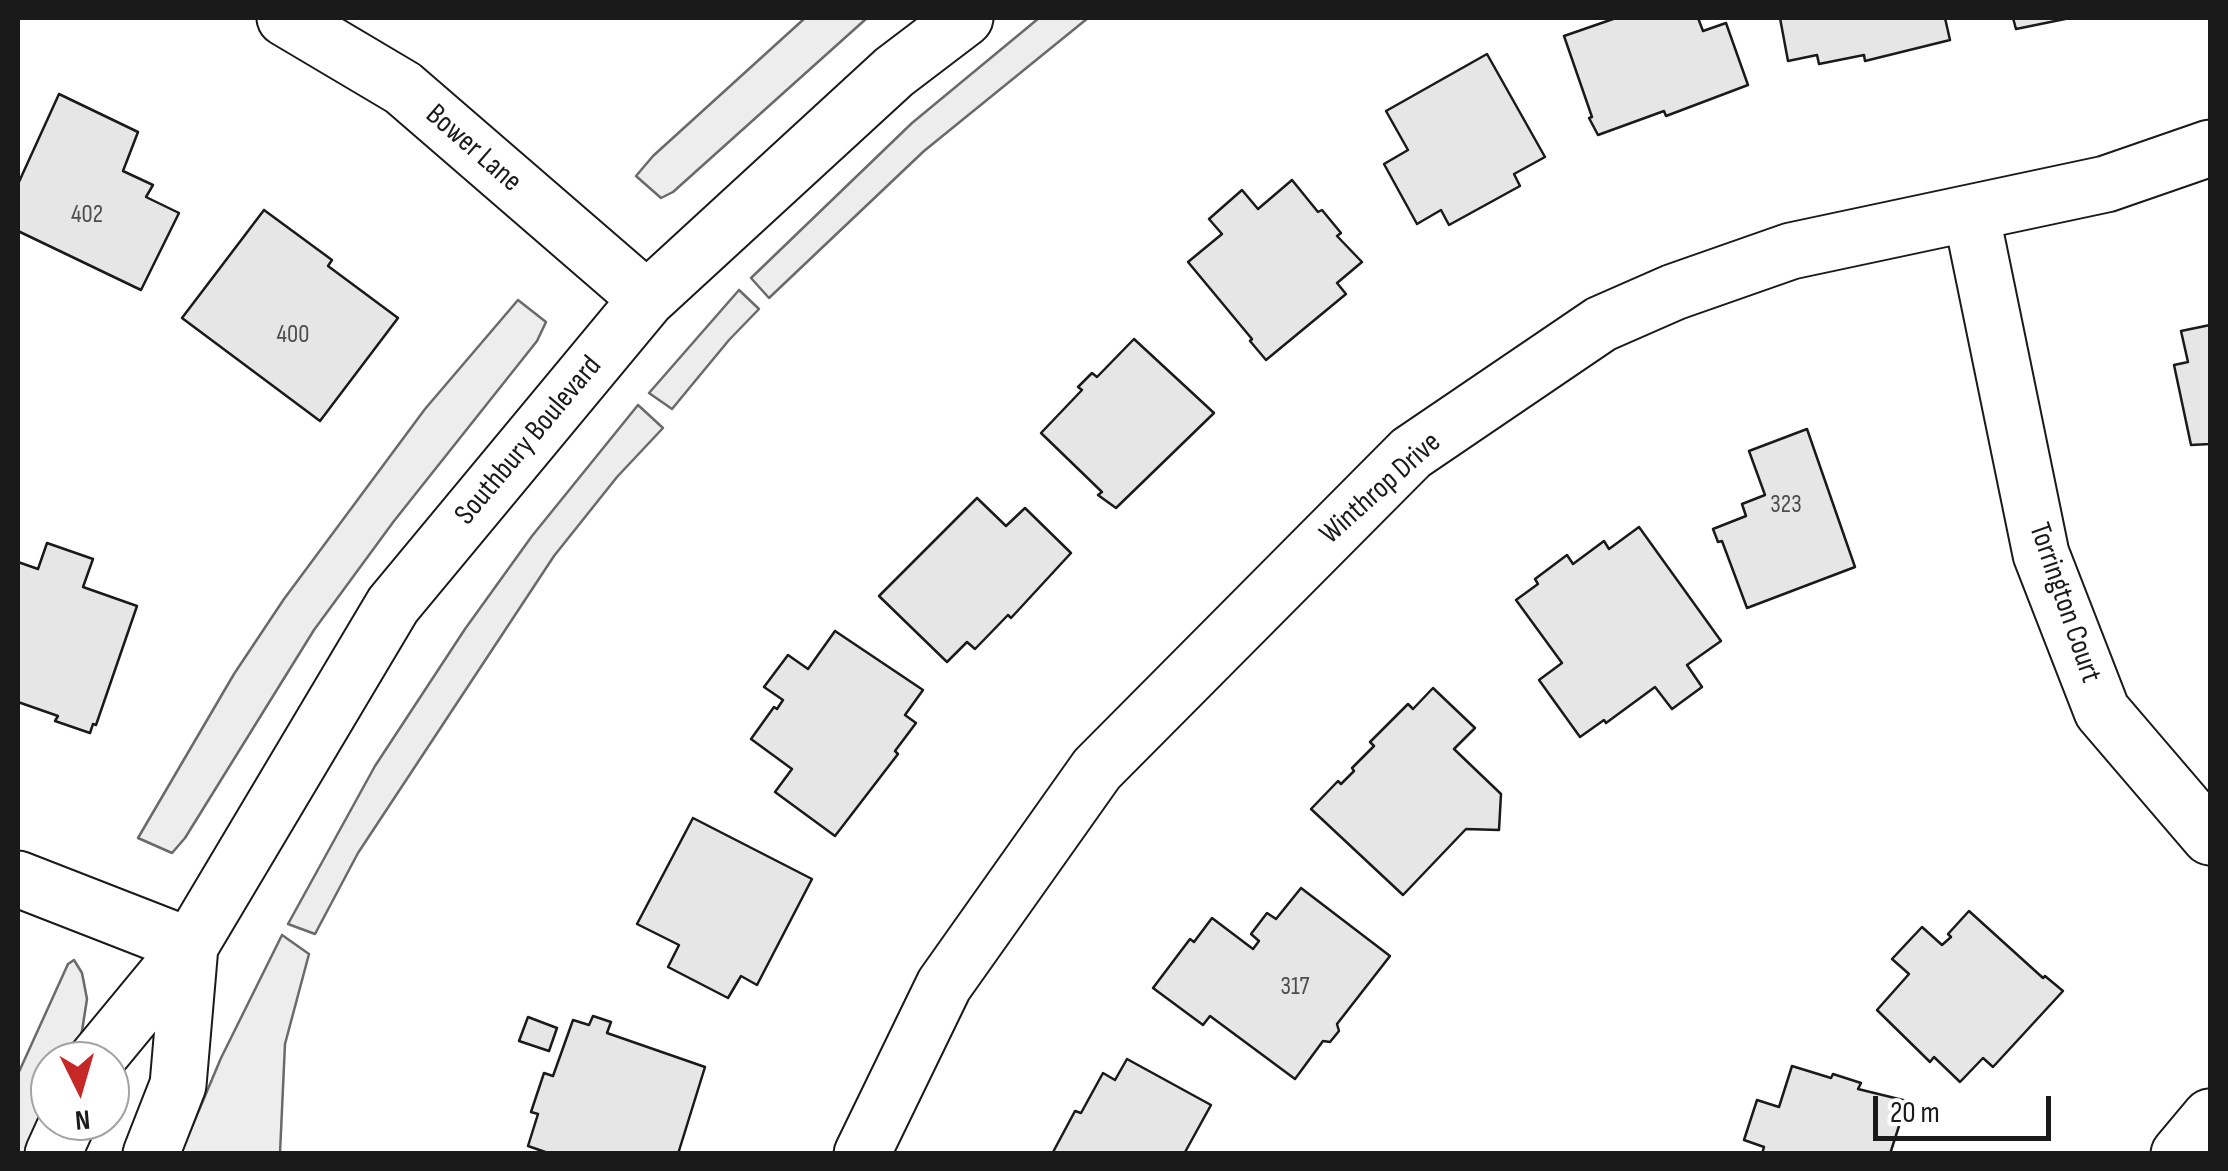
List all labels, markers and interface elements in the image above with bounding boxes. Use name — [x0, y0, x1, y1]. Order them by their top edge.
street label: Bower Lane — [418, 98, 528, 200]
house number: 402 — [71, 201, 103, 231]
house number: 400 — [277, 321, 309, 351]
street label: Southbury Boulevard — [448, 349, 610, 533]
street label: Winthrop Drive — [1313, 425, 1449, 553]
house number: 323 — [1770, 491, 1802, 521]
street label: Torrington Court — [2020, 518, 2108, 688]
house number: 317 — [1280, 973, 1310, 1003]
north arrow — [30, 1041, 130, 1141]
scale bar — [1878, 1076, 2056, 1138]
text: 20 m — [1890, 1095, 1940, 1131]
text: N — [74, 1102, 91, 1136]

